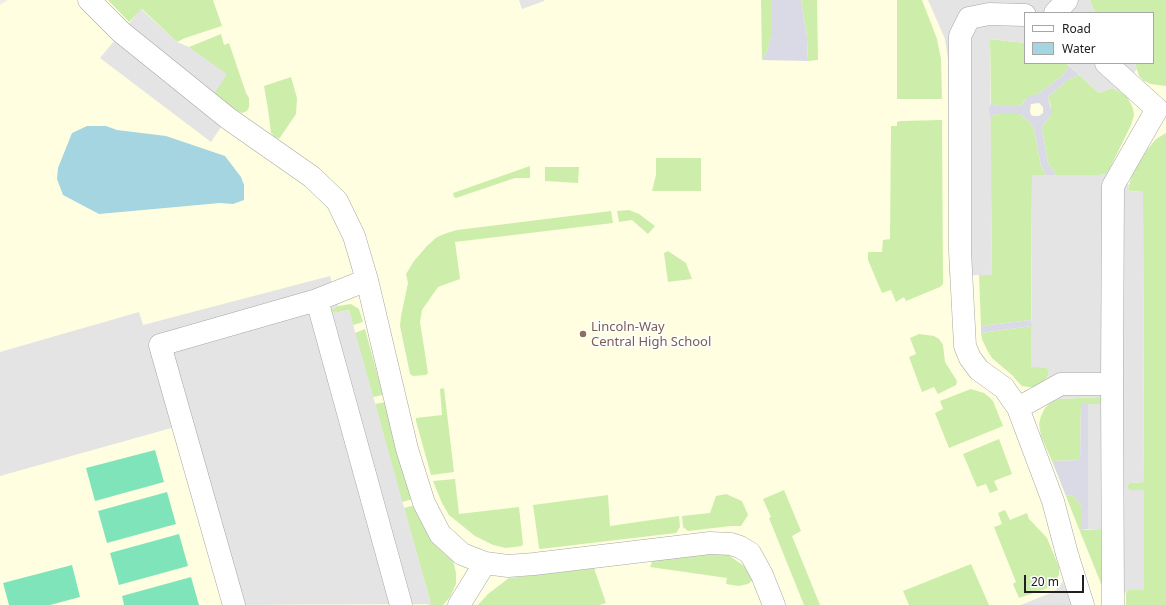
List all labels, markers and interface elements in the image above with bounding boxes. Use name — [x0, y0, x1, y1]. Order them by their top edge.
legend — [1024, 12, 1154, 64]
text: Road — [1062, 20, 1091, 37]
text: Water — [1062, 40, 1096, 57]
place label: Lincoln-Way Central High School — [591, 319, 711, 350]
marker: Lincoln-Way Central High School — [578, 329, 588, 339]
scale bar — [1026, 567, 1086, 593]
text: 20 m — [1031, 573, 1059, 590]

